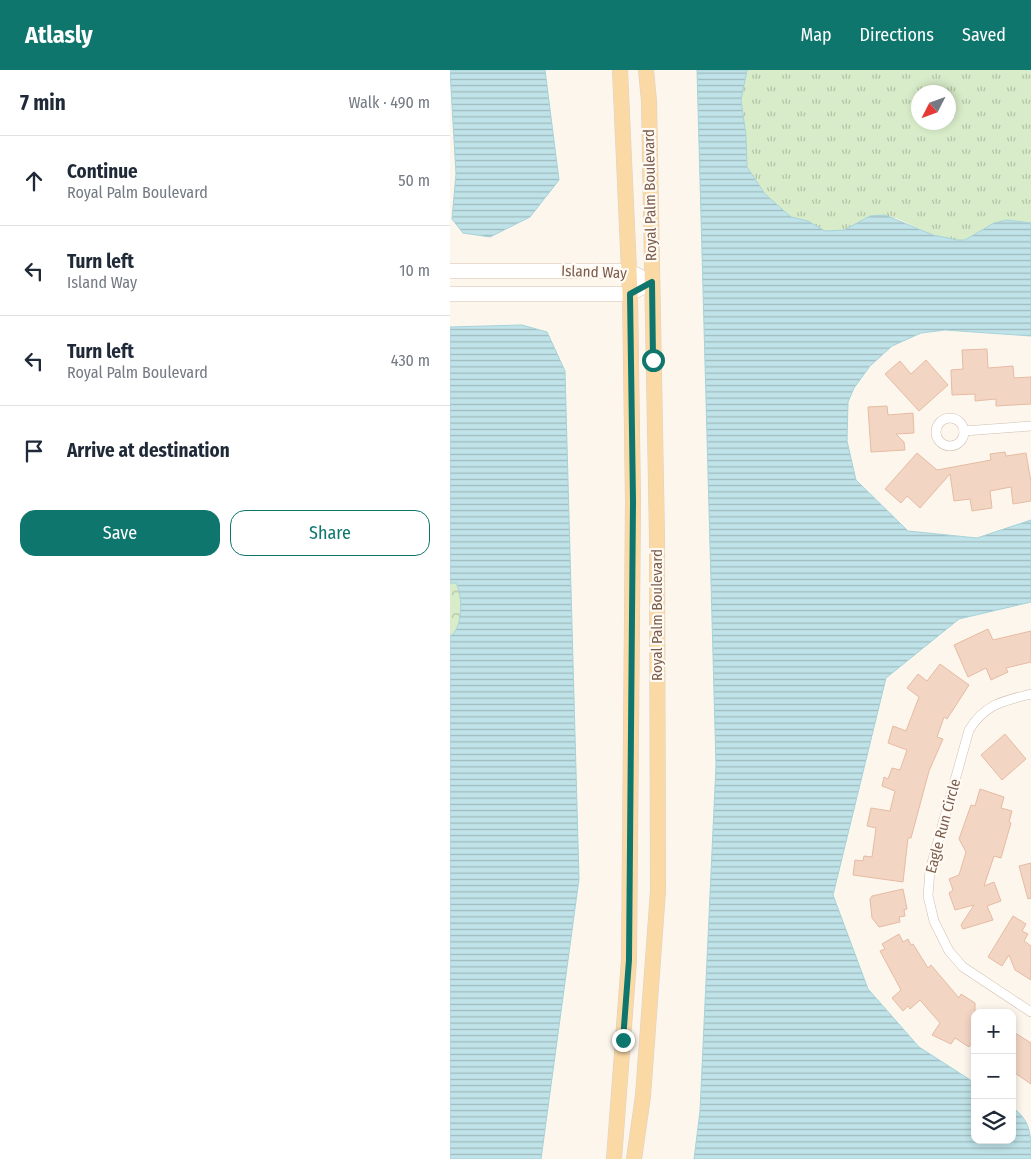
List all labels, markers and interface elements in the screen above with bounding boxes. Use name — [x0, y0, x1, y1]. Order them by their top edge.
text: Atlasly — [25, 21, 93, 49]
text: Map — [800, 24, 832, 46]
text: Directions — [860, 24, 934, 46]
text: Saved — [962, 24, 1006, 46]
north arrow — [911, 85, 956, 130]
text: 7 min — [20, 90, 66, 116]
text: Walk · 490 m — [349, 93, 430, 112]
street label: Royal Palm Boulevard — [640, 129, 660, 261]
text: Continue — [67, 160, 138, 183]
icon: ahead — [20, 167, 48, 195]
text: 50 m — [398, 171, 430, 190]
text: Royal Palm Boulevard — [67, 183, 208, 202]
text: Turn left — [67, 250, 134, 273]
icon: left — [20, 257, 48, 285]
text: 10 m — [399, 261, 430, 280]
street label: Island Way — [561, 262, 627, 282]
text: Island Way — [67, 273, 137, 292]
text: Turn left — [67, 340, 134, 363]
icon: left — [20, 347, 48, 375]
route start — [642, 349, 665, 372]
text: 430 m — [391, 351, 430, 370]
text: Royal Palm Boulevard — [67, 363, 208, 382]
icon: arrive — [20, 437, 48, 465]
text: Arrive at destination — [67, 439, 230, 462]
button: Save — [20, 510, 220, 556]
button: Share — [230, 510, 430, 556]
street label: Royal Palm Boulevard — [648, 549, 666, 681]
street label: Eagle Run Circle — [922, 777, 964, 875]
map controls — [971, 1009, 1016, 1144]
button: + — [971, 1009, 1016, 1054]
route end — [612, 1029, 635, 1052]
button: − — [971, 1054, 1016, 1099]
button: layers — [971, 1099, 1016, 1144]

